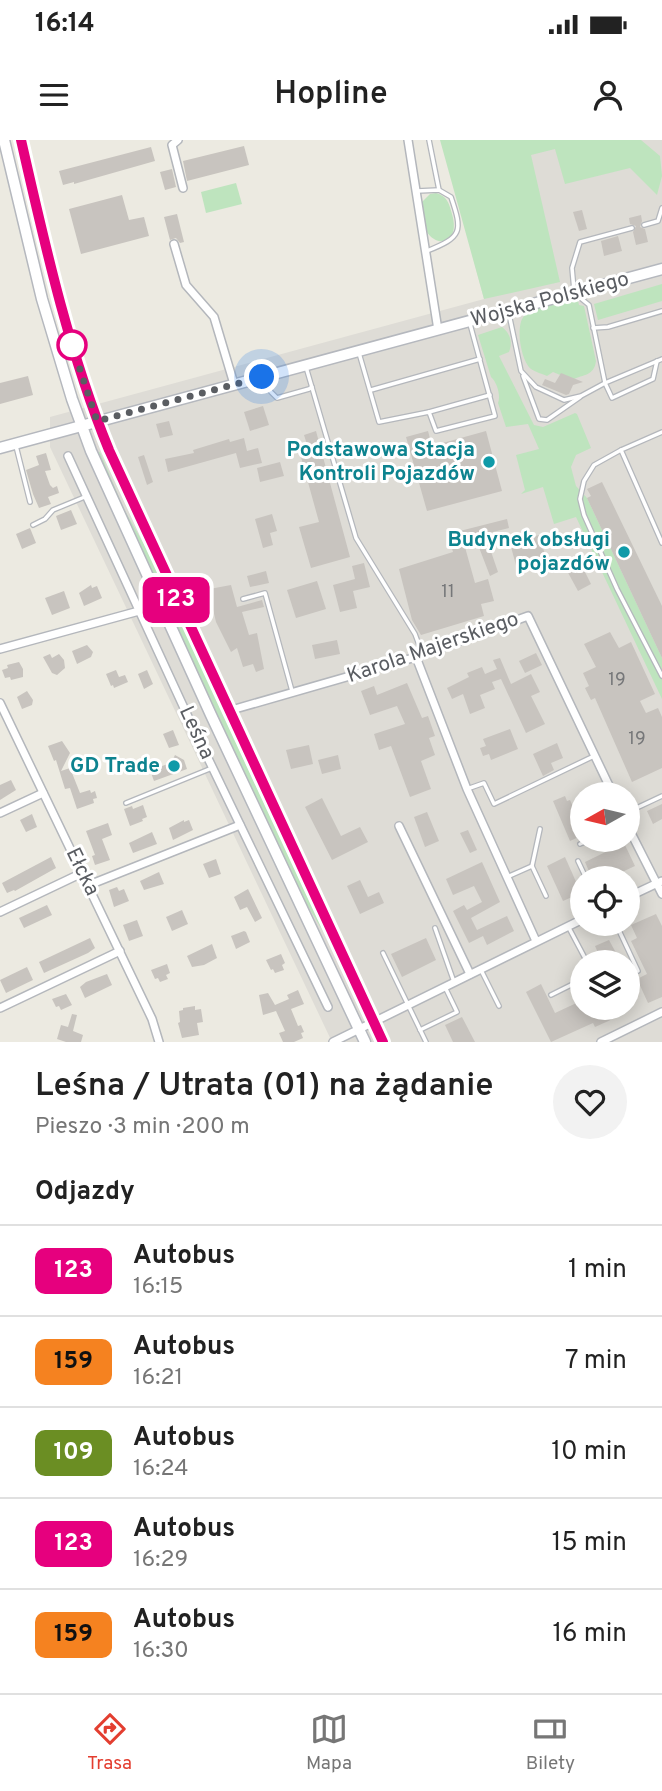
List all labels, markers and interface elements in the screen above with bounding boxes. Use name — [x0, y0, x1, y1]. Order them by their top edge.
text: 16:14 — [35, 8, 95, 41]
text: Hopline — [274, 75, 388, 115]
icon: menu — [35, 76, 73, 114]
icon: person — [589, 76, 627, 114]
street label: Wojska Polskiego — [468, 266, 632, 334]
unlabelled marker — [57, 330, 87, 360]
your location — [244, 359, 279, 394]
place label: Podstawowa Stacja Kontroli Pojazdów — [287, 437, 475, 488]
marker: Podstawowa Stacja Kontroli Pojazdów — [481, 454, 497, 470]
place label: Budynek obsługi pojazdów — [447, 527, 610, 578]
marker: Budynek obsługi pojazdów — [616, 544, 632, 560]
line badge: 123 — [136, 577, 216, 623]
house number: 11 — [441, 581, 455, 604]
text: 123 — [157, 585, 195, 615]
street label: Karola Majerskiego — [344, 606, 522, 690]
house number: 19 — [608, 669, 626, 692]
street label: Leśna — [172, 702, 220, 764]
house number: 19 — [628, 728, 646, 751]
place label: GD Trade — [70, 753, 160, 780]
marker: GD Trade — [166, 758, 182, 774]
north arrow — [570, 782, 640, 852]
map controls — [570, 782, 640, 1020]
street label: Ełcka — [59, 843, 105, 901]
button: locate — [570, 866, 640, 936]
button: layers — [570, 950, 640, 1020]
button: heart — [553, 1065, 627, 1139]
text: Leśna / Utrata (01) na żądanie — [35, 1066, 493, 1108]
text: Pieszo · 3 min · 200 m — [35, 1113, 250, 1142]
text: Odjazdy — [35, 1176, 135, 1209]
text: Autobus — [133, 1240, 235, 1273]
text: 1 min — [568, 1254, 627, 1287]
text: 123 — [54, 1256, 93, 1286]
text: 16:15 — [133, 1273, 183, 1302]
text: Autobus — [133, 1331, 235, 1364]
text: 7 min — [565, 1345, 627, 1378]
text: 159 — [54, 1347, 93, 1377]
text: 16:21 — [133, 1364, 183, 1393]
text: Autobus — [133, 1422, 235, 1455]
text: 10 min — [551, 1436, 627, 1469]
text: 109 — [53, 1438, 94, 1468]
text: 16:24 — [133, 1455, 189, 1484]
text: Autobus — [133, 1513, 235, 1546]
text: 15 min — [552, 1527, 627, 1560]
text: 123 — [54, 1529, 93, 1559]
text: 16:29 — [133, 1546, 188, 1575]
text: Autobus — [133, 1604, 235, 1637]
text: 16 min — [552, 1618, 627, 1651]
text: 159 — [54, 1620, 93, 1650]
text: 16:30 — [133, 1637, 189, 1666]
tab: Trasa — [87, 1710, 132, 1776]
tab: Mapa — [306, 1710, 352, 1776]
tab: Bilety — [526, 1710, 575, 1776]

